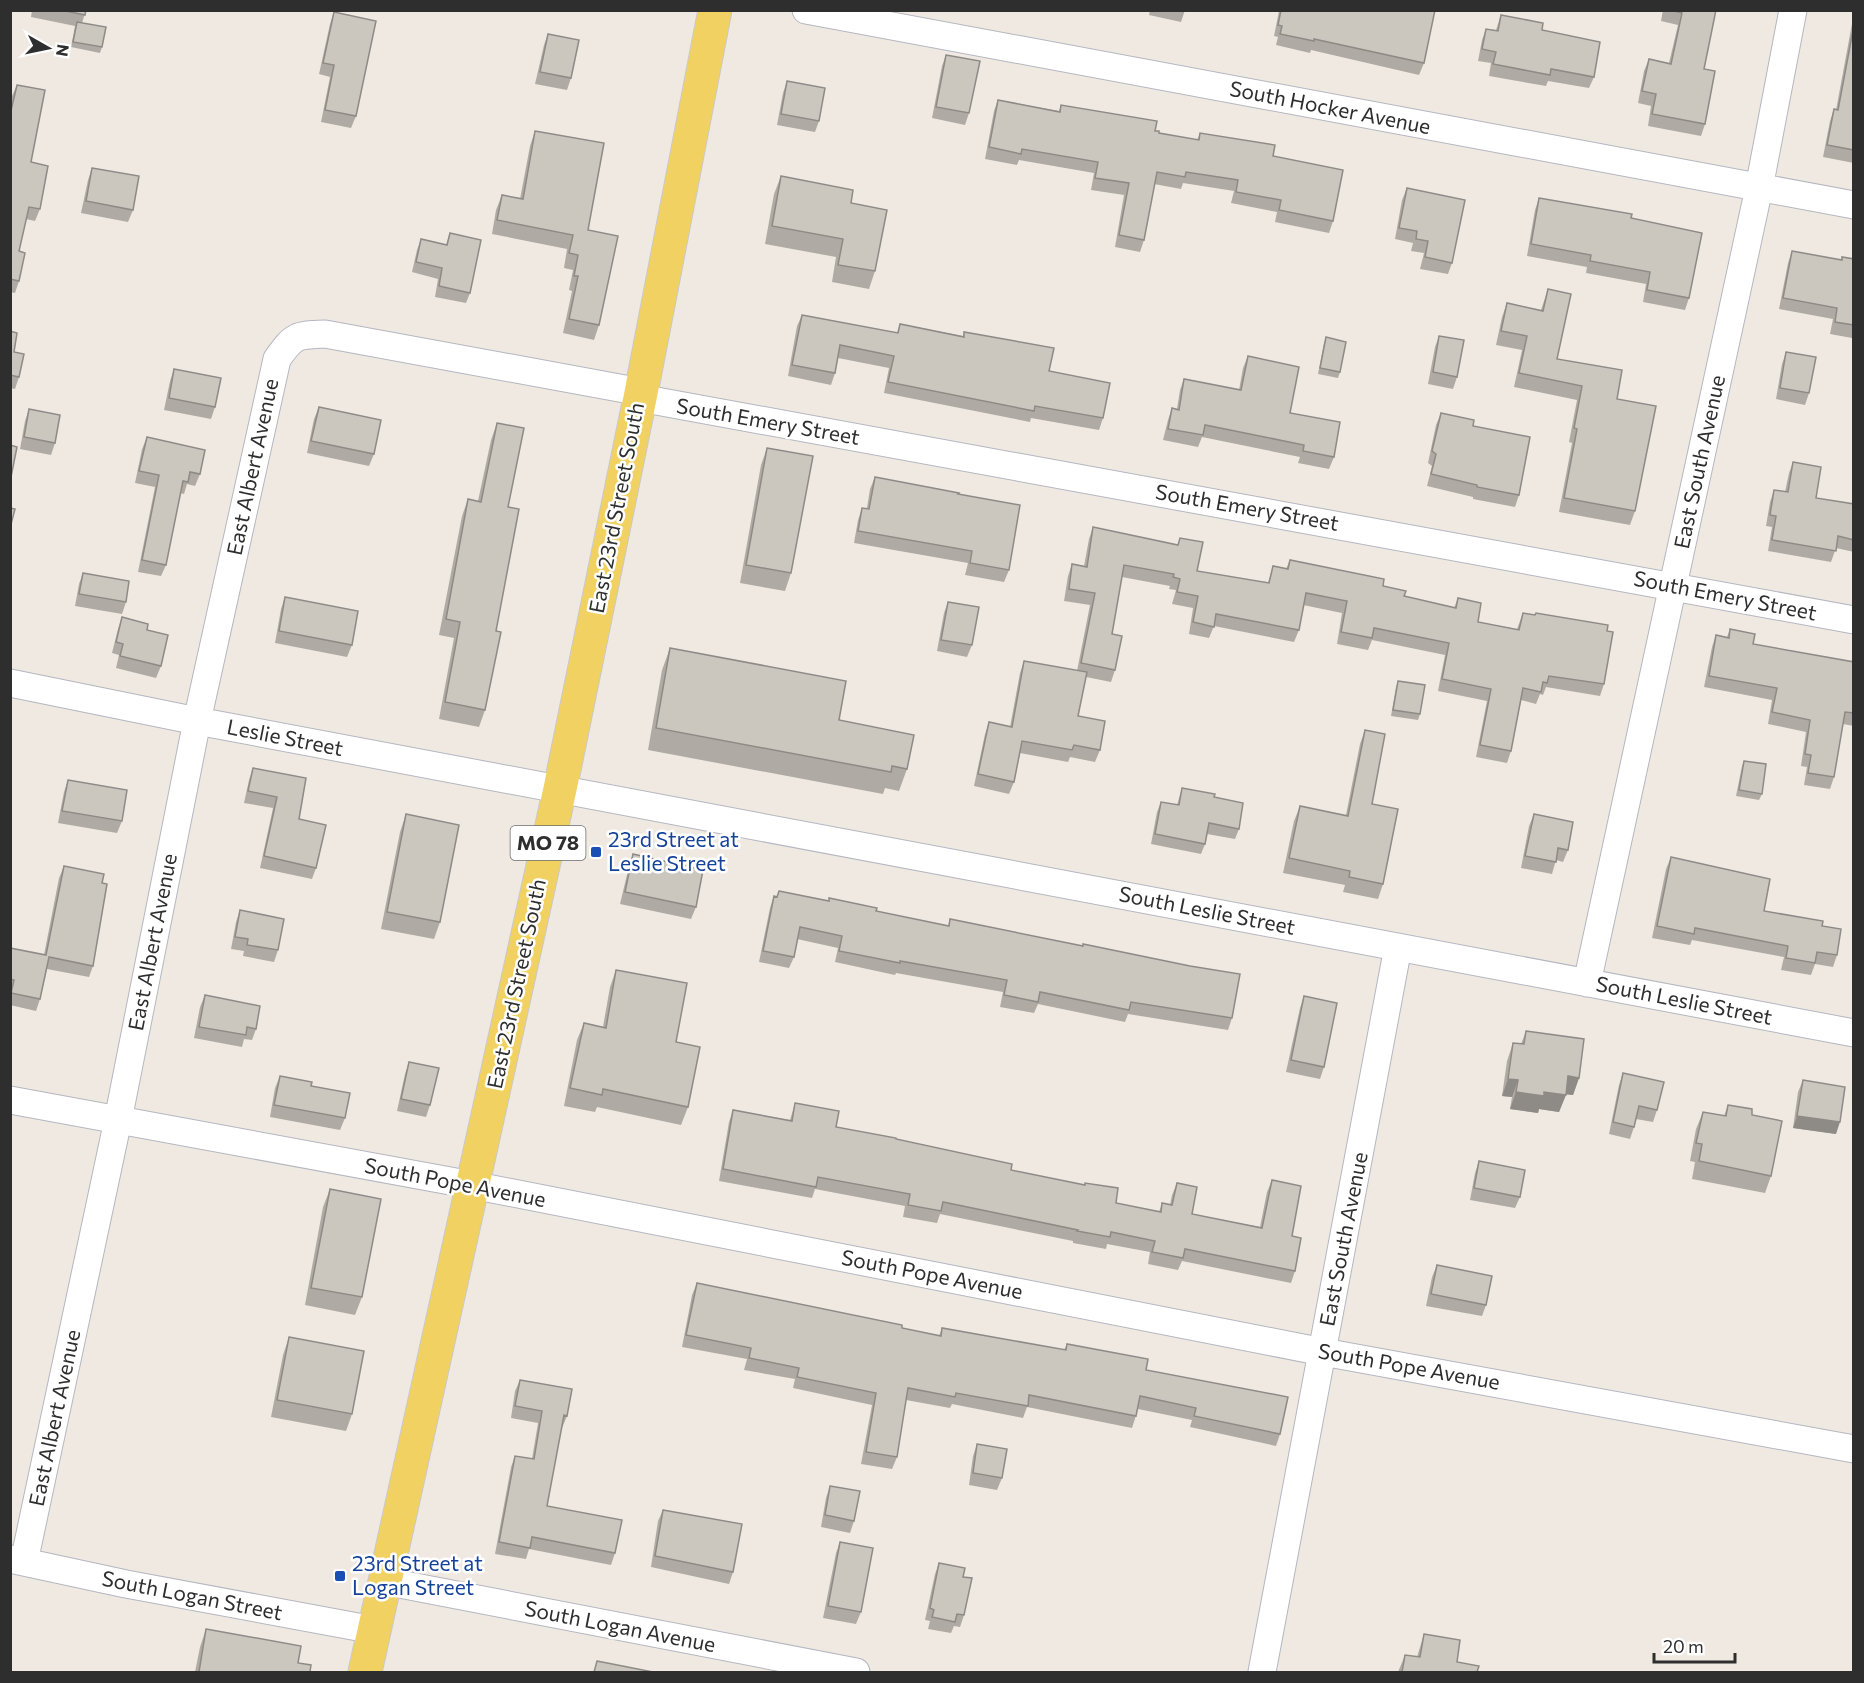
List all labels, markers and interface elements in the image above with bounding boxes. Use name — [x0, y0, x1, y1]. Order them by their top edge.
north arrow — [18, 18, 78, 78]
text: N — [53, 43, 74, 58]
street label: South Hocker Avenue — [1228, 75, 1433, 138]
street label: East South Avenue — [1668, 373, 1729, 551]
street label: East Albert Avenue — [221, 376, 282, 557]
street label: South Emery Street — [675, 392, 862, 449]
street label: East 23rd Street South — [583, 400, 648, 615]
street label: South Emery Street — [1154, 478, 1341, 535]
street label: South Emery Street — [1632, 565, 1819, 625]
street label: Leslie Street — [225, 713, 346, 760]
road number: MO 78 — [510, 826, 586, 860]
place label: 23rd Street at Leslie Street — [608, 826, 739, 875]
marker: 23rd Street at Leslie Street — [589, 845, 603, 859]
street label: East Albert Avenue — [122, 851, 181, 1032]
street label: East 23rd Street South — [481, 876, 550, 1091]
street label: South Leslie Street — [1117, 880, 1298, 939]
street label: South Leslie Street — [1594, 970, 1775, 1029]
street label: East South Avenue — [1313, 1150, 1372, 1328]
street label: South Pope Avenue — [363, 1152, 548, 1211]
street label: South Pope Avenue — [840, 1244, 1025, 1303]
street label: East Albert Avenue — [23, 1327, 84, 1508]
street label: South Pope Avenue — [1316, 1337, 1502, 1394]
place label: 23rd Street at Logan Street — [352, 1550, 483, 1599]
street label: South Logan Street — [100, 1565, 285, 1624]
marker: 23rd Street at Logan Street — [333, 1569, 347, 1583]
street label: South Logan Avenue — [523, 1595, 718, 1656]
scale bar — [1654, 1626, 1735, 1664]
text: 20 m — [1663, 1635, 1704, 1657]

